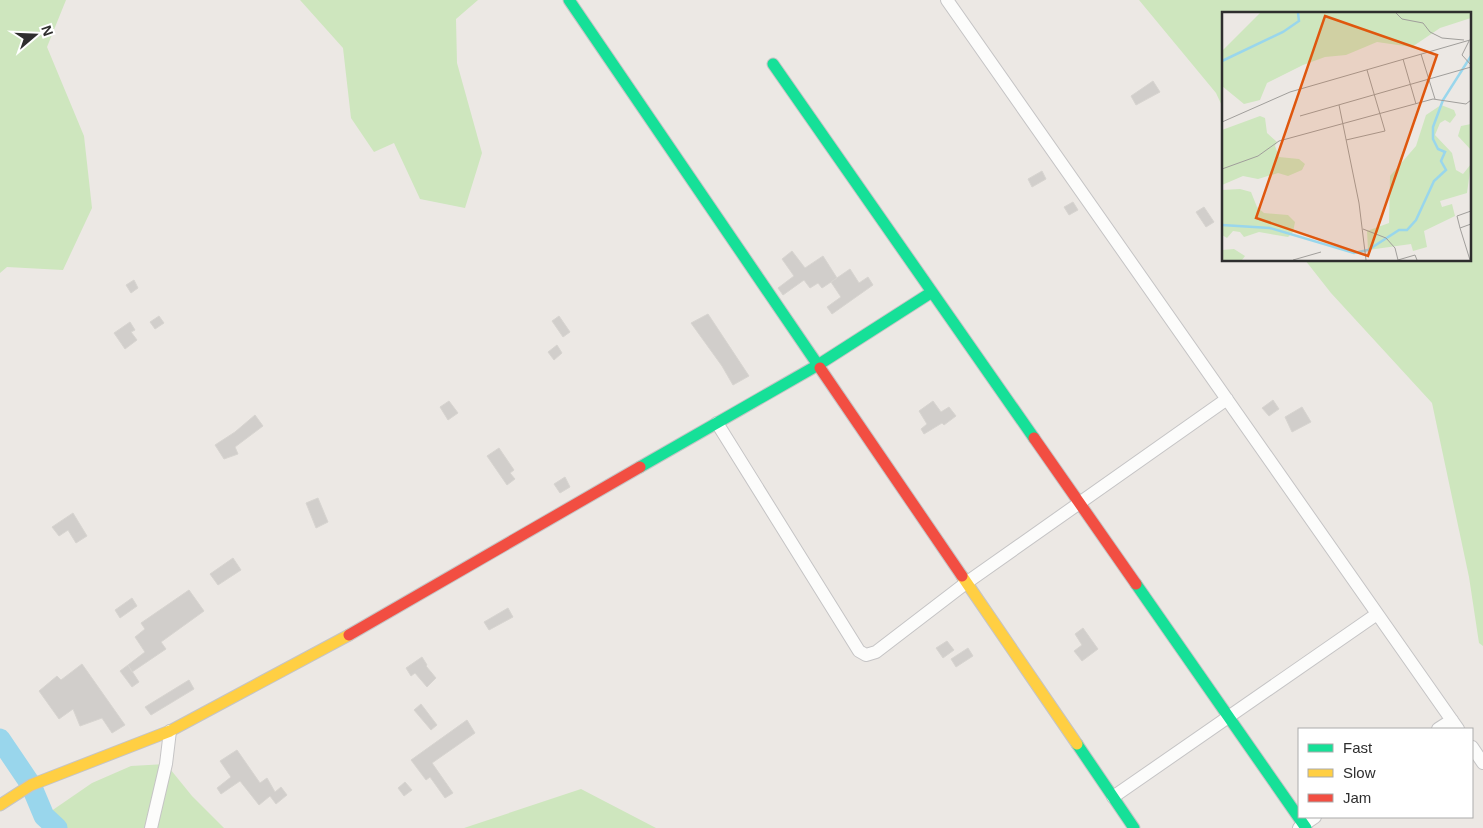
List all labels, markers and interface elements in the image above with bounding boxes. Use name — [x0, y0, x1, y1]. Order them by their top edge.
north arrow — [10, 10, 60, 60]
inset map — [1222, 12, 1470, 261]
text: N — [38, 23, 57, 38]
legend — [1298, 728, 1473, 818]
text: Fast — [1343, 739, 1373, 756]
text: Slow — [1343, 764, 1376, 781]
text: Jam — [1343, 789, 1371, 806]

